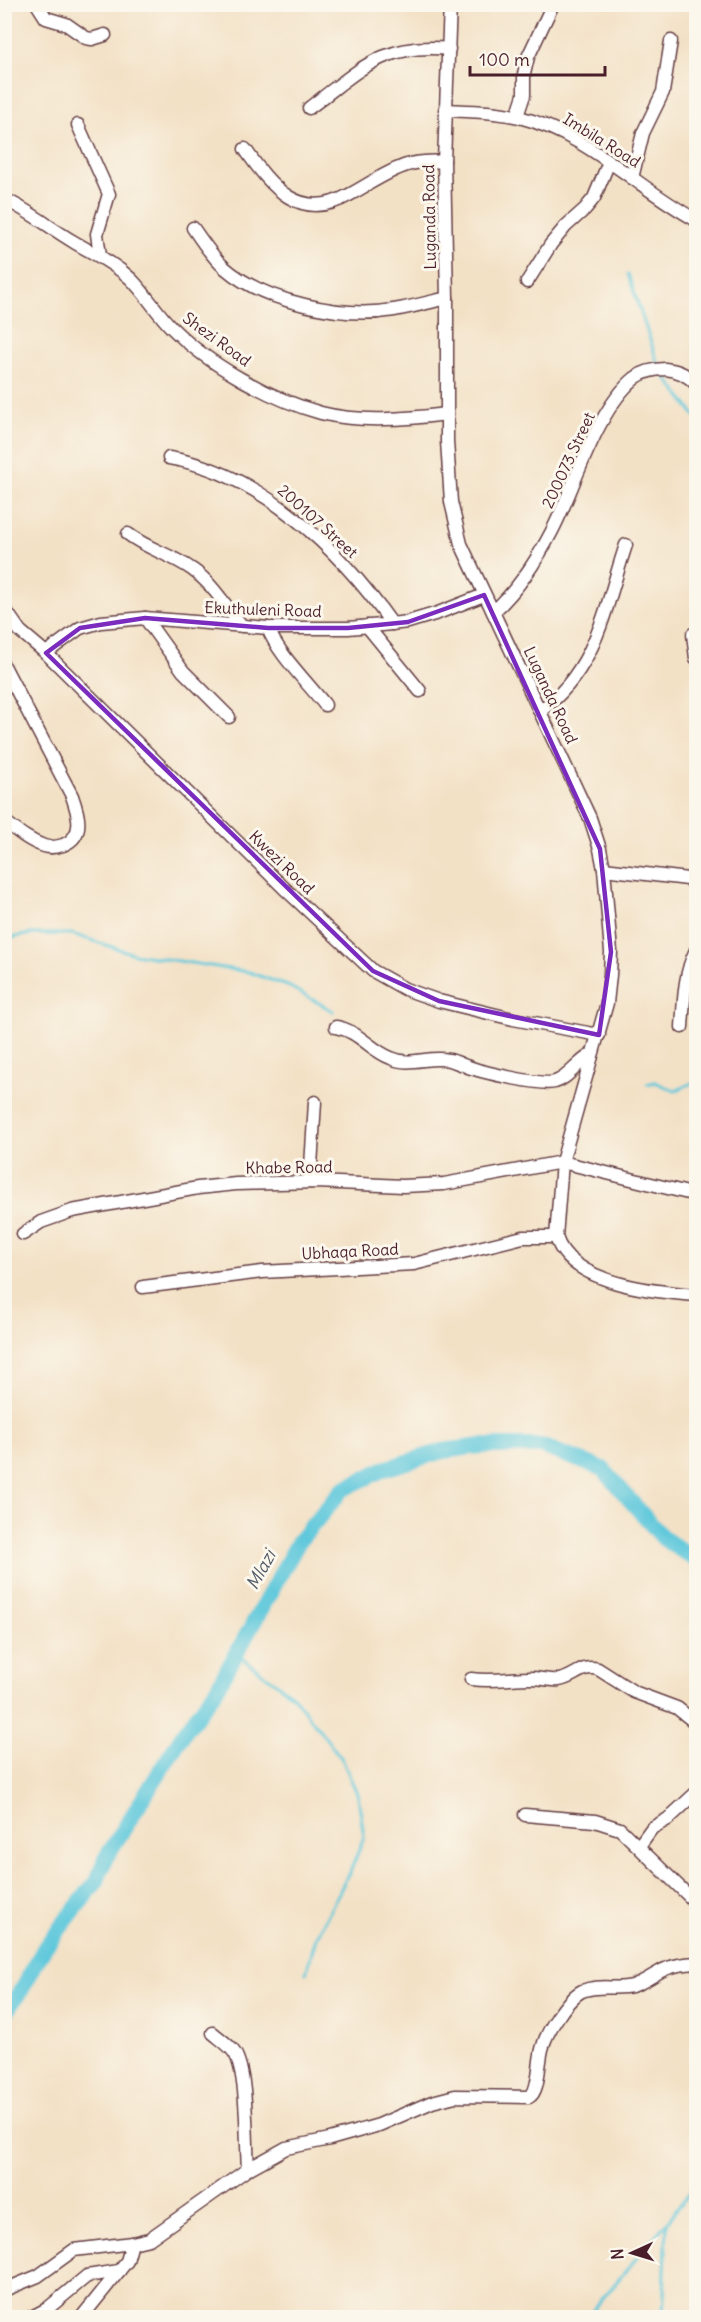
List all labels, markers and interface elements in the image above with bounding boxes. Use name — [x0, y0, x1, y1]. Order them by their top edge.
scale bar — [470, 39, 605, 77]
text: 100 m — [479, 48, 530, 71]
street label: Imbila Road — [560, 108, 644, 172]
street label: Luganda Road — [418, 164, 440, 270]
street label: Shezi Road — [179, 308, 255, 370]
street label: 200073 Street — [537, 408, 599, 511]
street label: 200107 Street — [274, 480, 363, 563]
street label: Ekuthuleni Road — [204, 597, 322, 621]
street label: Luganda Road — [520, 643, 582, 747]
street label: Kwezi Road — [245, 826, 319, 898]
street label: Khabe Road — [245, 1156, 333, 1178]
street label: Ubhaqa Road — [301, 1238, 399, 1264]
water label: Mlazi — [240, 1544, 282, 1593]
north arrow — [602, 2223, 662, 2283]
text: N — [607, 2248, 627, 2260]

